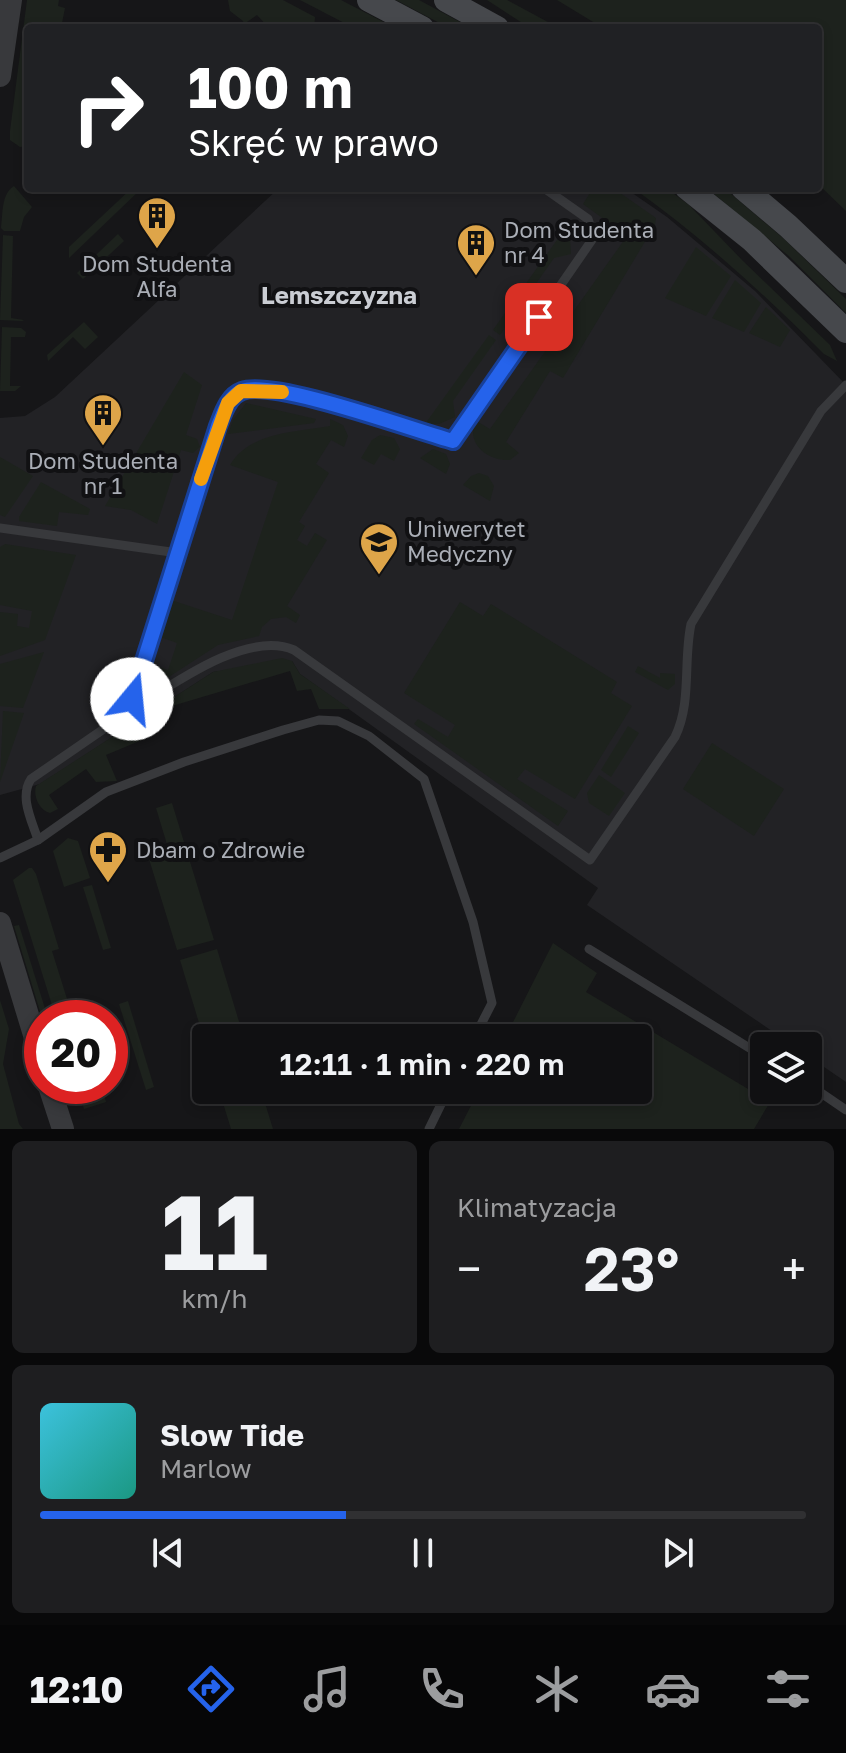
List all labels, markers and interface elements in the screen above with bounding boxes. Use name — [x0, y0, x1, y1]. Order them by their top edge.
text: 100 m — [188, 53, 353, 120]
icon: right — [56, 56, 160, 160]
text: Skręć w prawo — [188, 121, 439, 164]
building icon: Dom Studenta Alfa — [136, 195, 178, 250]
place label: Dom Studenta nr 4 — [504, 216, 654, 268]
building icon: Dom Studenta nr 4 — [455, 222, 497, 277]
place label: Dom Studenta Alfa — [82, 250, 232, 302]
district label: Lemszczyzna — [261, 280, 417, 309]
pin — [505, 283, 573, 351]
icon: arrive — [517, 295, 561, 339]
building icon: Dom Studenta nr 1 — [82, 392, 124, 447]
place label: Dom Studenta nr 1 — [28, 447, 178, 499]
place label: Uniwerytet Medyczny — [407, 515, 525, 567]
school or university icon: Uniwerytet Medyczny — [358, 521, 400, 576]
position arrow — [90, 657, 174, 741]
pharmacy icon: Dbam o Zdrowie — [87, 829, 129, 884]
place label: Dbam o Zdrowie — [136, 836, 305, 863]
speed limit sign: 20 — [24, 1000, 128, 1104]
map controls — [750, 1032, 822, 1104]
button: layers — [750, 1032, 822, 1104]
text: 12:11 · 1 min · 220 m — [279, 1046, 565, 1082]
text: 11 — [161, 1168, 268, 1293]
text: Klimatyzacja — [457, 1192, 617, 1223]
text: 23° — [584, 1232, 679, 1304]
text: − — [457, 1242, 481, 1295]
text: + — [782, 1242, 806, 1295]
text: km/h — [181, 1283, 248, 1314]
text: Slow Tide — [160, 1417, 304, 1453]
text: Marlow — [160, 1453, 252, 1484]
icon: previous — [146, 1531, 190, 1575]
icon: pause — [401, 1531, 445, 1575]
icon: next — [656, 1531, 700, 1575]
icon: directions — [183, 1661, 239, 1717]
icon: music — [299, 1661, 355, 1717]
icon: phone — [414, 1661, 470, 1717]
icon: climate — [529, 1661, 585, 1717]
icon: car — [645, 1661, 701, 1717]
icon: filters — [760, 1661, 816, 1717]
text: 12:10 — [30, 1668, 124, 1711]

